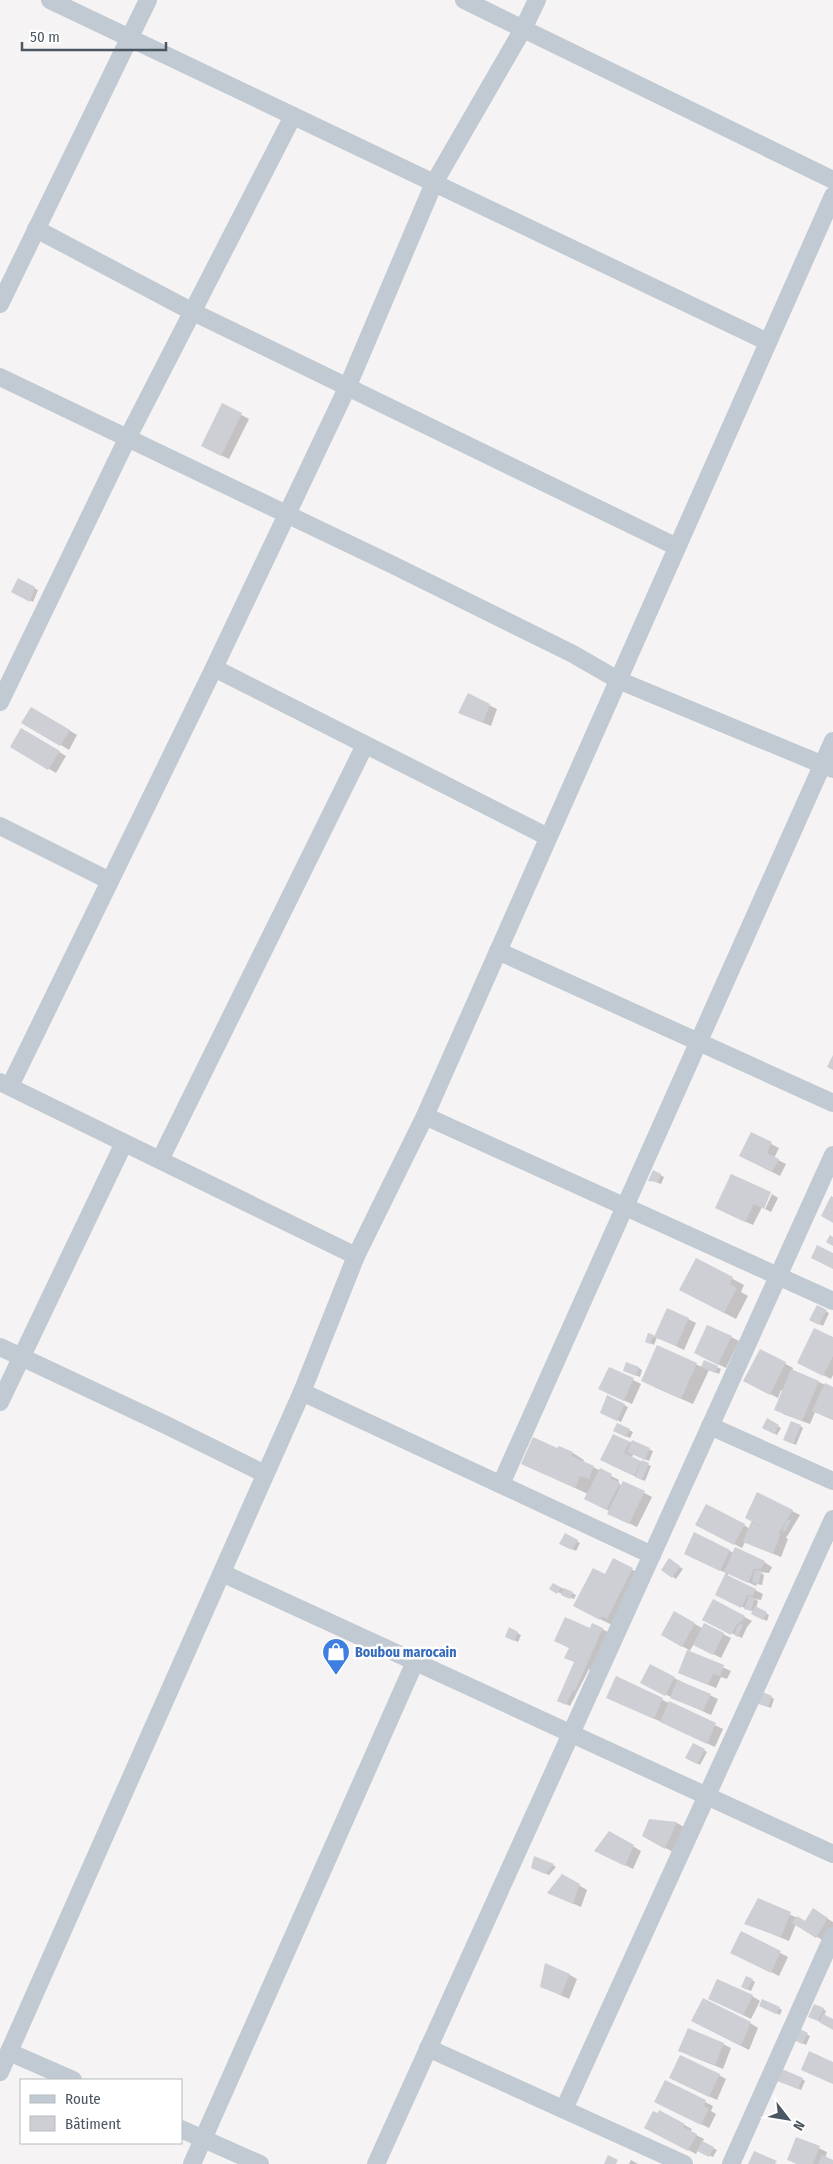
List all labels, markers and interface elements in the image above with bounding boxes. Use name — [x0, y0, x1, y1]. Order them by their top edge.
scale bar — [22, 20, 166, 52]
text: 50 m — [30, 28, 60, 46]
shop icon: Boubou marocain — [321, 1637, 351, 1676]
place label: Boubou marocain — [355, 1644, 457, 1661]
legend — [20, 2079, 182, 2144]
text: Route — [65, 2090, 101, 2108]
north arrow — [763, 2094, 813, 2144]
text: Bâtiment — [65, 2115, 121, 2133]
text: N — [789, 2117, 808, 2133]

